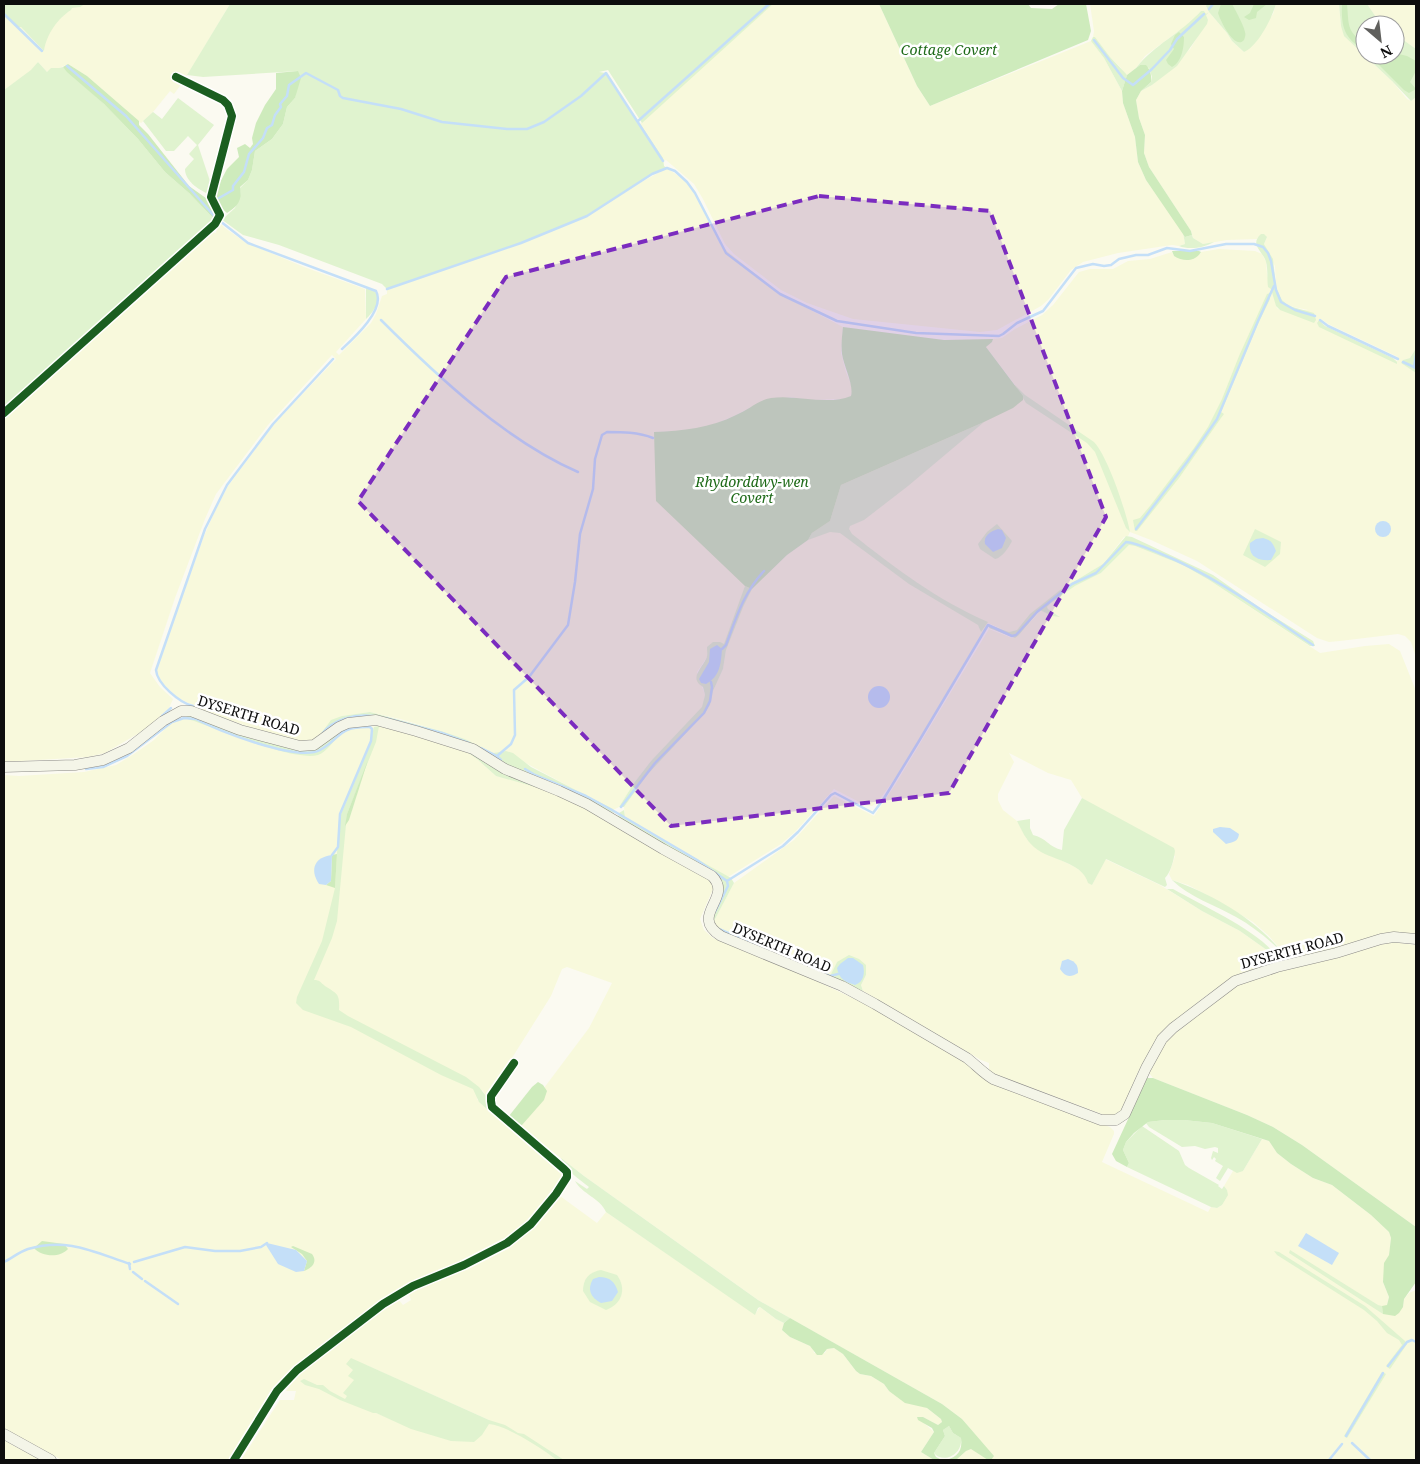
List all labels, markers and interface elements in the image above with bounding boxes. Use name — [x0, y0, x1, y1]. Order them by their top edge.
north arrow — [1355, 15, 1405, 65]
park label: Cottage Covert — [901, 40, 998, 59]
text: N — [1377, 41, 1396, 63]
park label: Rhydorddwy-wen Covert — [694, 472, 809, 507]
street label: DYSERTH ROAD — [196, 690, 302, 740]
street label: DYSERTH ROAD — [730, 918, 834, 976]
street label: DYSERTH ROAD — [1238, 927, 1346, 973]

